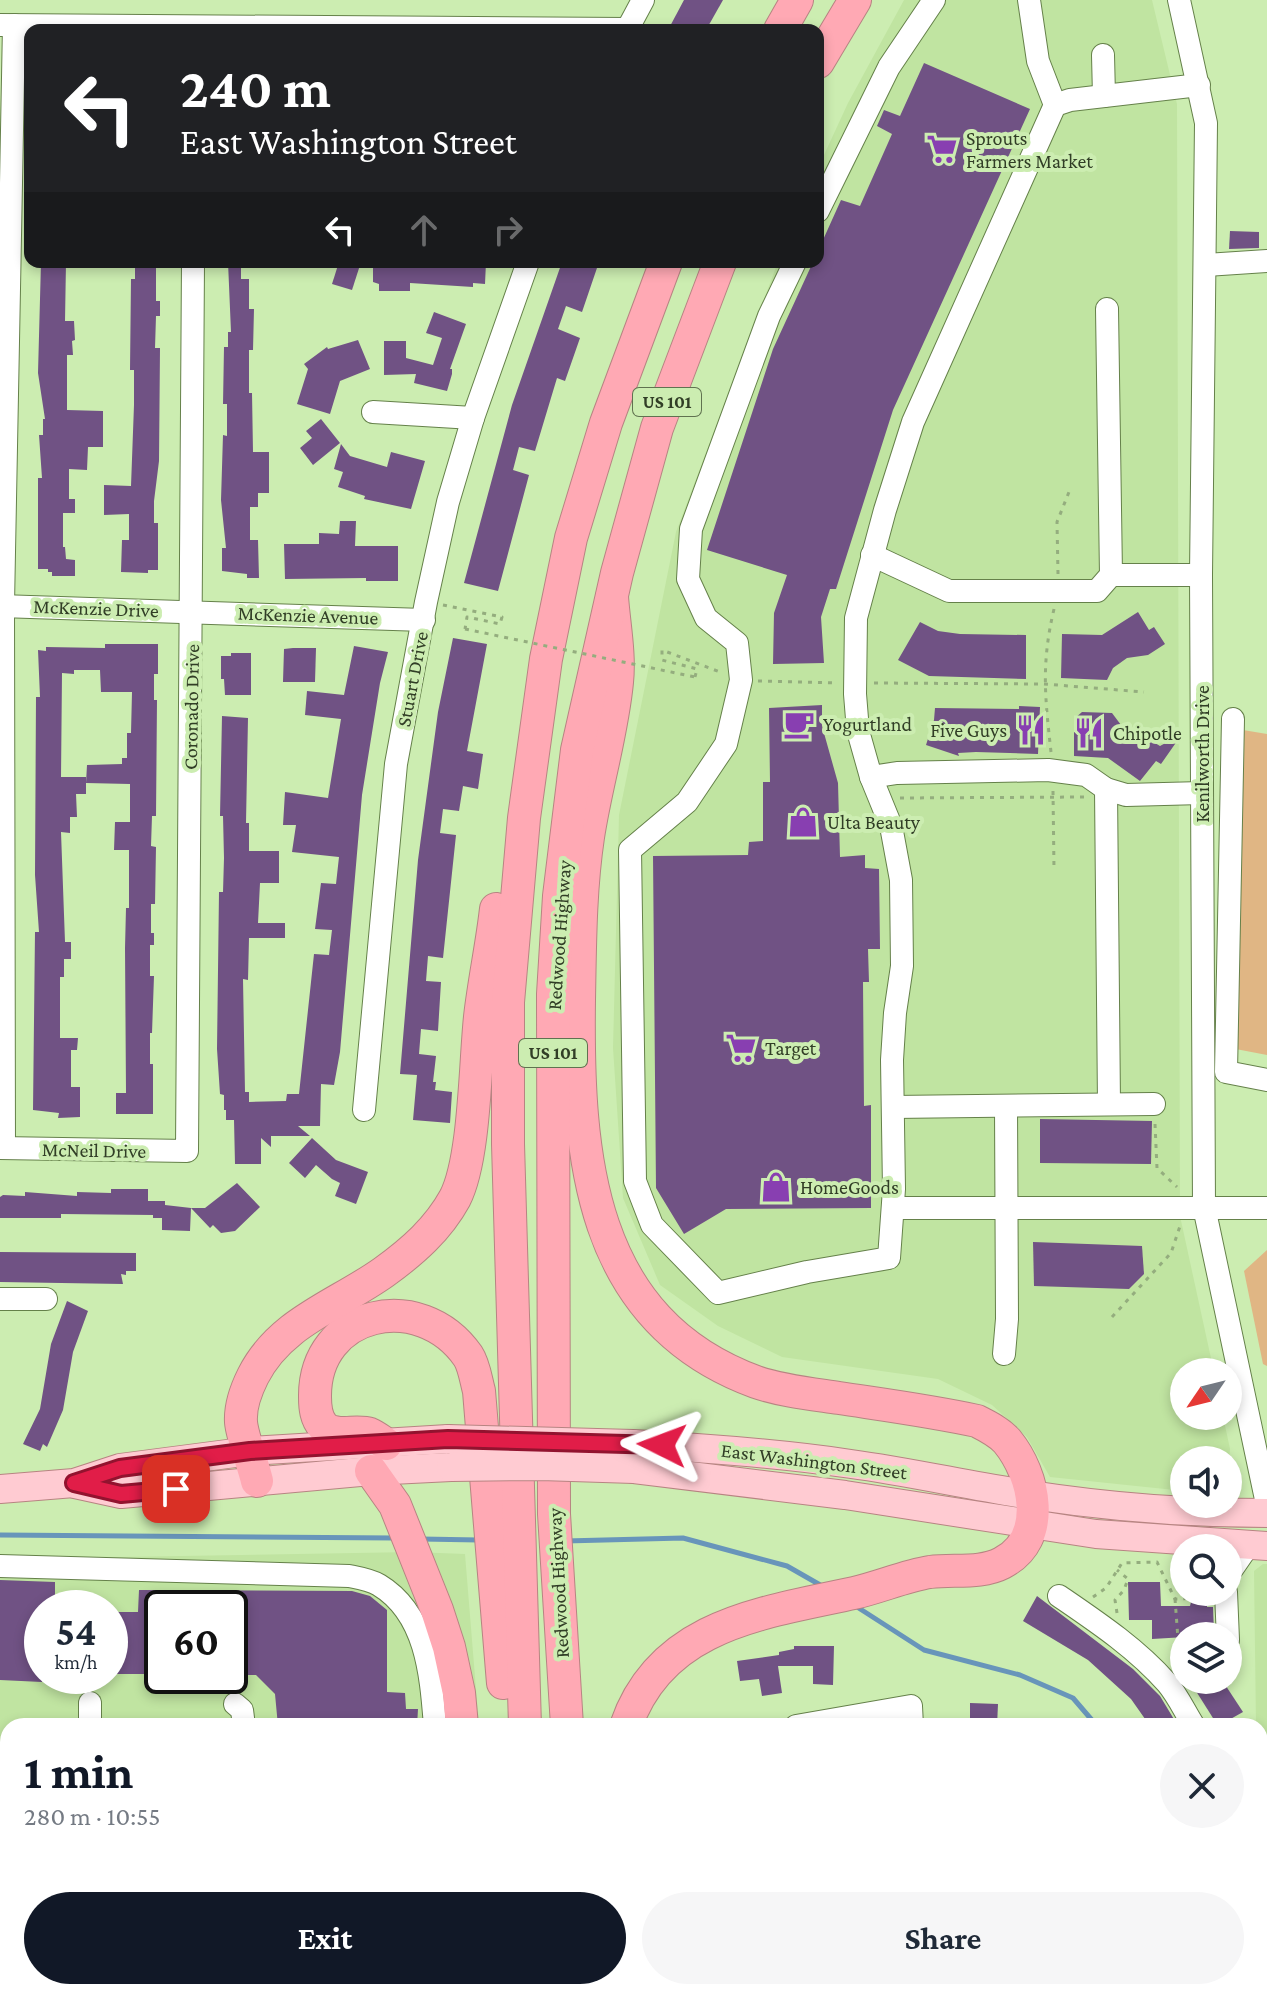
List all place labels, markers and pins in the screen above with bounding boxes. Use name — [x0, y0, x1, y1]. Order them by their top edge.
place label: Sprouts Farmers Market — [966, 127, 1093, 172]
supermarket icon: Sprouts Farmers Market — [925, 132, 959, 166]
cafe icon: Yogurtland — [782, 707, 816, 741]
place label: Yogurtland — [823, 713, 912, 736]
restaurant icon: Five Guys — [1014, 713, 1048, 747]
restaurant icon: Chipotle — [1072, 716, 1106, 750]
place label: Five Guys — [930, 719, 1007, 742]
place label: Chipotle — [1113, 722, 1182, 745]
shop icon: Ulta Beauty — [786, 805, 820, 839]
place label: Ulta Beauty — [827, 811, 921, 834]
supermarket icon: Target — [724, 1031, 758, 1065]
place label: Target — [765, 1037, 817, 1060]
shop icon: HomeGoods — [759, 1170, 793, 1204]
place label: HomeGoods — [800, 1176, 899, 1198]
pin — [142, 1455, 210, 1523]

